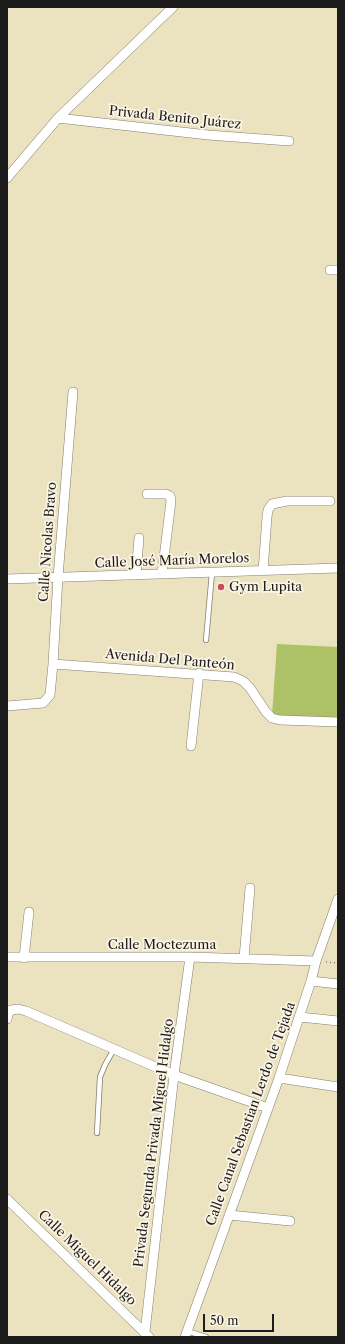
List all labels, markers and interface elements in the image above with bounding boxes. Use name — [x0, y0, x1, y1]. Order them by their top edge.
street label: Privada Benito Juárez — [108, 103, 242, 133]
street label: Calle Nicolas Bravo — [36, 482, 60, 602]
street label: Calle José María Morelos — [94, 551, 250, 571]
place label: Gym Lupita — [229, 579, 302, 595]
marker: Gym Lupita — [216, 582, 226, 592]
street label: Avenida Del Panteón — [105, 647, 235, 673]
street label: Calle Moctezuma — [108, 937, 216, 953]
street label: Calle Canal Sebastian Lerdo de Tejada — [203, 1000, 299, 1228]
street label: Privada Segunda Privada Miguel Hidalgo — [131, 1018, 177, 1268]
street label: Calle Miguel Hidalgo — [35, 1207, 139, 1309]
scale bar — [205, 1306, 276, 1332]
text: 50 m — [210, 1313, 239, 1328]

